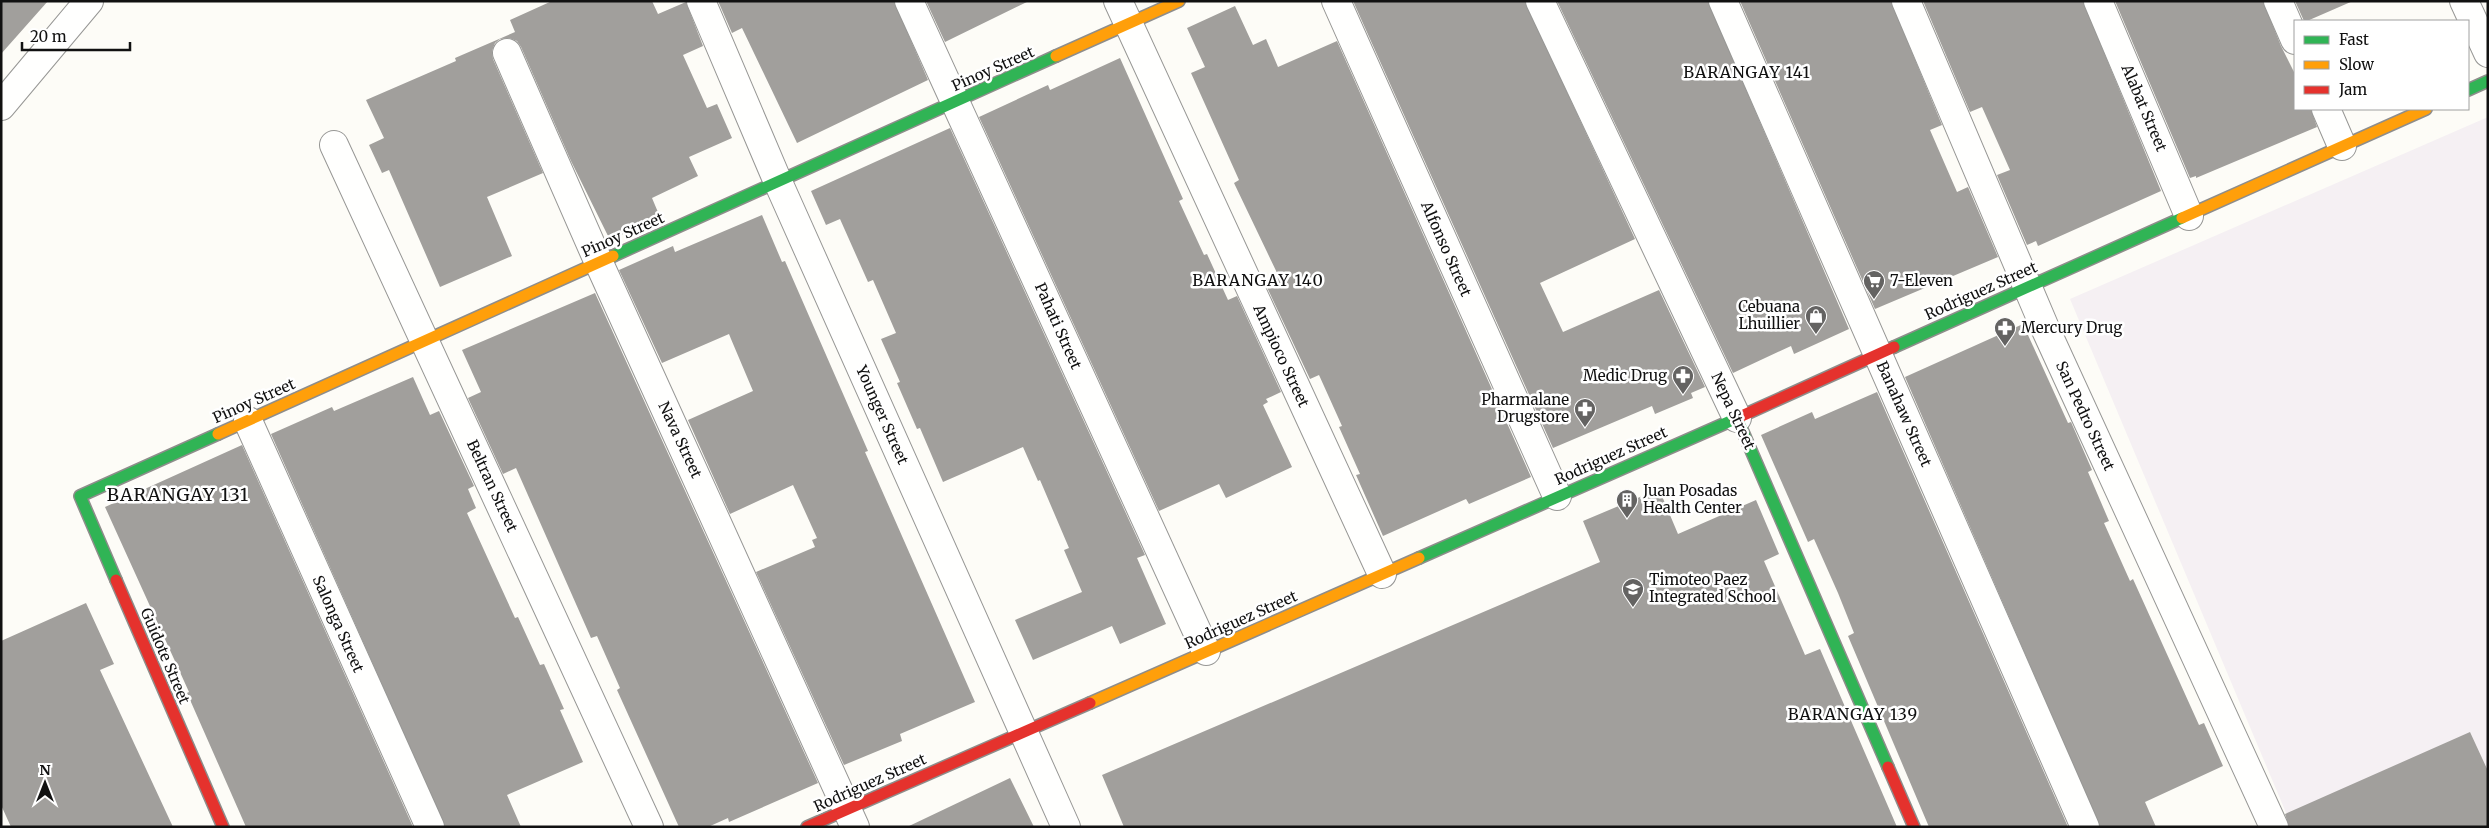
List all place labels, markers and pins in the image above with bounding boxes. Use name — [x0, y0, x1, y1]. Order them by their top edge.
supermarket icon: 7-Eleven — [1862, 269, 1886, 300]
place label: 7-Eleven — [1890, 271, 1953, 290]
place label: Cebuana Lhuillier — [1738, 297, 1800, 333]
shop icon: Cebuana Lhuillier — [1804, 304, 1828, 335]
pharmacy icon: Mercury Drug — [1993, 316, 2017, 347]
place label: Mercury Drug — [2021, 318, 2122, 337]
pharmacy icon: Medic Drug — [1671, 364, 1695, 395]
place label: Medic Drug — [1583, 366, 1667, 385]
place label: Pharmalane Drugstore — [1481, 390, 1569, 426]
pharmacy icon: Pharmalane Drugstore — [1573, 397, 1597, 428]
place label: Juan Posadas Health Center — [1642, 481, 1742, 517]
building icon: Juan Posadas Health Center — [1615, 488, 1639, 519]
place label: Timoteo Paez Integrated School — [1649, 570, 1777, 606]
school or university icon: Timoteo Paez Integrated School — [1621, 577, 1645, 608]

